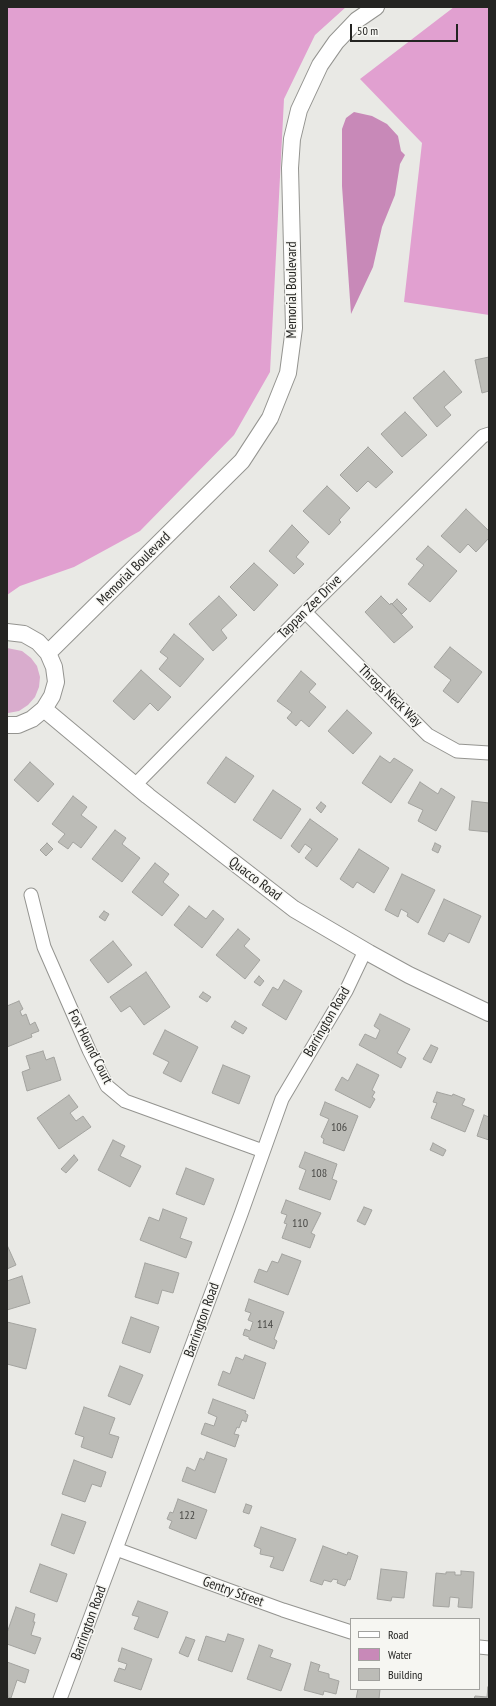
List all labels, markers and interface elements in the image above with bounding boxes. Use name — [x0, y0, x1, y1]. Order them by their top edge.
scale bar — [352, 16, 460, 42]
text: 50 m — [357, 23, 378, 38]
street label: Memorial Boulevard — [284, 241, 300, 339]
street label: Memorial Boulevard — [94, 529, 174, 609]
street label: Tappan Zee Drive — [275, 572, 345, 642]
street label: Throgs Neck Way — [355, 661, 425, 731]
street label: Quacco Road — [225, 854, 285, 904]
street label: Barrington Road — [300, 984, 354, 1060]
street label: Fox Hound Court — [64, 1007, 116, 1087]
house number: 106 — [331, 1121, 347, 1135]
house number: 108 — [311, 1167, 327, 1181]
house number: 110 — [292, 1217, 308, 1231]
street label: Barrington Road — [181, 1281, 223, 1359]
house number: 114 — [257, 1318, 273, 1332]
house number: 122 — [179, 1509, 195, 1523]
street label: Gentry Street — [200, 1573, 266, 1611]
street label: Barrington Road — [68, 1584, 110, 1662]
legend — [350, 1618, 480, 1690]
text: Road — [388, 1627, 408, 1642]
text: Water — [388, 1647, 412, 1662]
text: Building — [388, 1667, 423, 1682]

